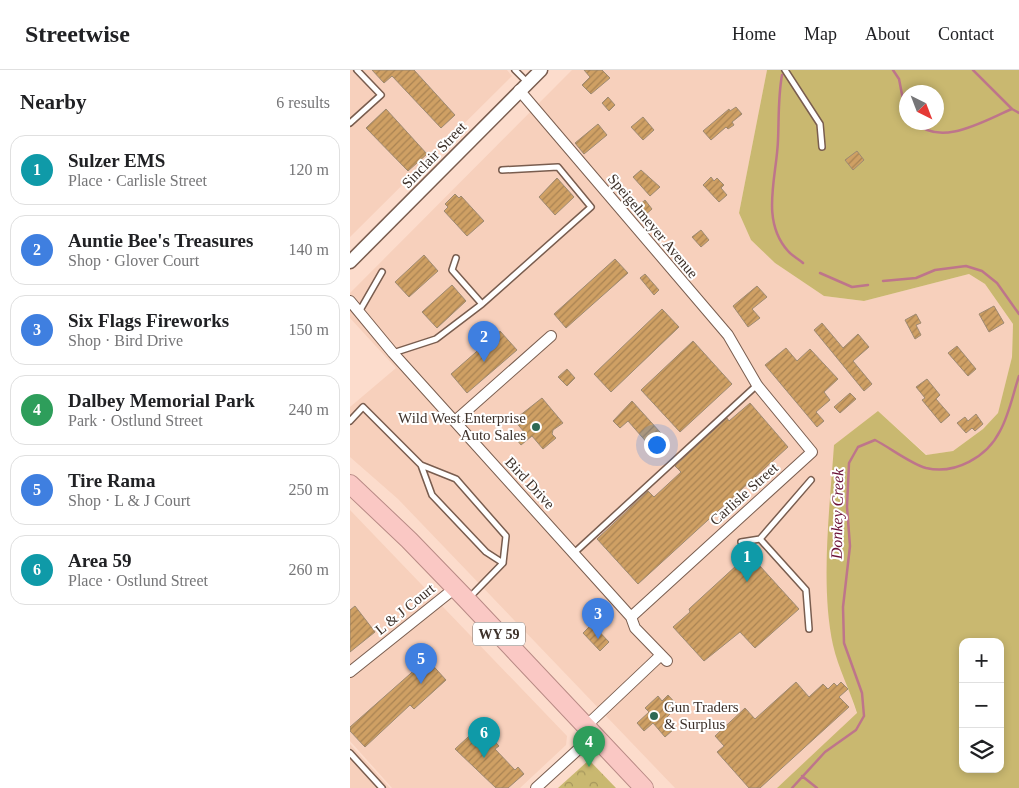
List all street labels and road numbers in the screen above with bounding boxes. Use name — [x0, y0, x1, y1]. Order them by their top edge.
street label: Sinclair Street — [399, 118, 470, 191]
street label: Speigelmeyer Avenue — [605, 171, 701, 282]
street label: Bird Drive — [502, 454, 558, 512]
street label: Carlisle Street — [707, 459, 782, 529]
street label: L & J Court — [372, 580, 438, 638]
road number: WY 59 — [473, 622, 525, 646]

